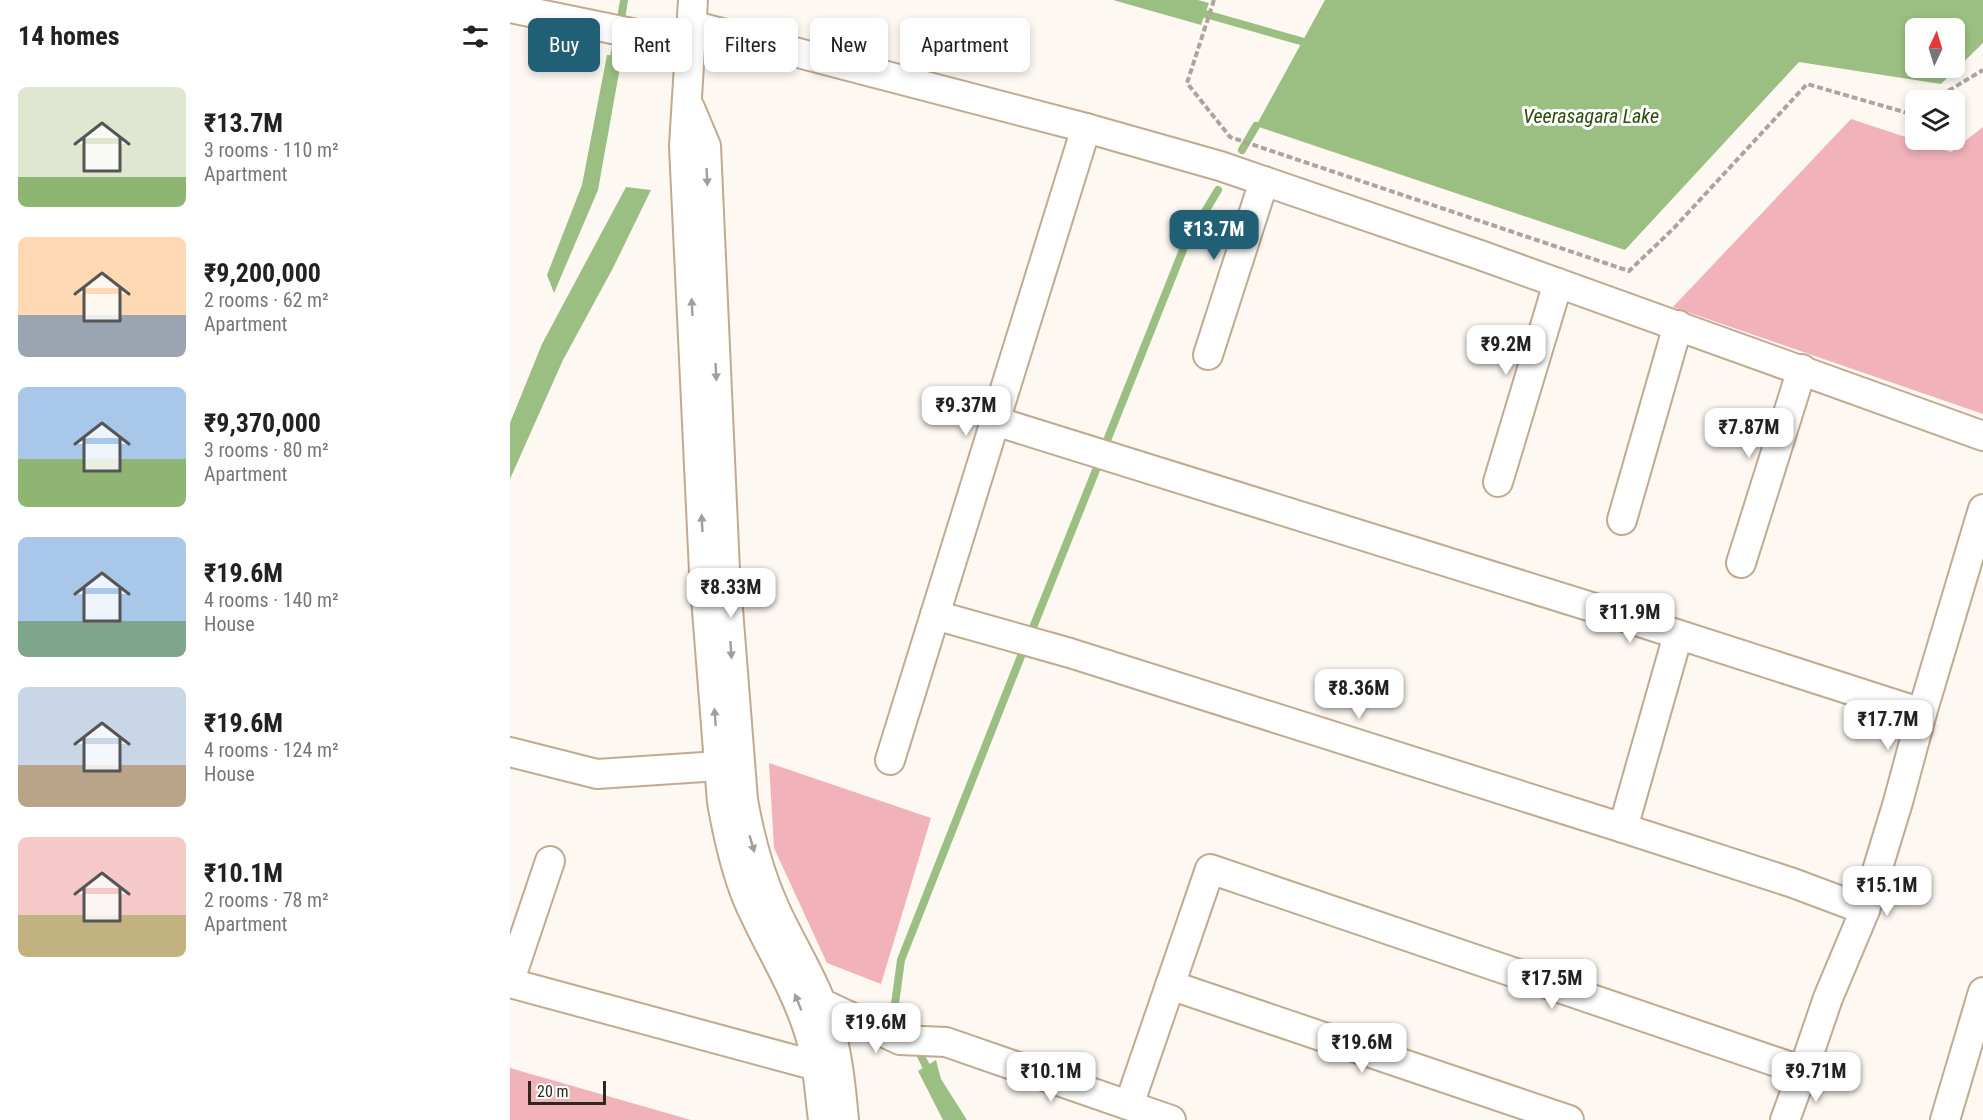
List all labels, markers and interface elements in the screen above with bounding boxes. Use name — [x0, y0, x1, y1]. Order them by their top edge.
chip: Buy — [528, 18, 600, 72]
chip: Rent — [612, 18, 692, 72]
chip: Filters — [704, 18, 798, 72]
chip: New — [810, 18, 888, 72]
chip: Apartment — [900, 18, 1030, 72]
north arrow — [1905, 18, 1965, 78]
map controls — [1905, 18, 1965, 150]
icon: filters — [459, 20, 492, 53]
text: 14 homes — [18, 21, 120, 51]
button: layers — [1905, 90, 1965, 150]
water label: Veerasagara Lake — [1523, 104, 1659, 128]
text: ₹13.7M — [204, 108, 283, 138]
icon: home — [66, 111, 138, 183]
text: 3 rooms · 110 m² — [204, 138, 339, 162]
text: Apartment — [204, 162, 288, 186]
one-way arrow — [703, 167, 712, 186]
pin: ₹13.7M — [1165, 210, 1263, 261]
text: ₹13.7M — [1184, 217, 1244, 241]
text: ₹9,200,000 — [204, 258, 321, 288]
icon: home — [66, 261, 138, 333]
text: 2 rooms · 62 m² — [204, 288, 329, 312]
one-way arrow — [687, 298, 696, 317]
text: Apartment — [204, 312, 288, 336]
pin: ₹9.2M — [1464, 325, 1548, 376]
text: ₹9.2M — [1481, 332, 1531, 356]
one-way arrow — [712, 362, 721, 381]
pin: ₹9.37M — [917, 386, 1015, 437]
text: ₹9.37M — [936, 393, 996, 417]
text: ₹9,370,000 — [204, 408, 321, 438]
pin: ₹7.87M — [1700, 408, 1798, 459]
icon: home — [66, 411, 138, 483]
text: ₹7.87M — [1719, 415, 1779, 439]
text: 3 rooms · 80 m² — [204, 438, 329, 462]
text: Apartment — [204, 462, 288, 486]
one-way arrow — [697, 513, 706, 532]
text: ₹19.6M — [204, 558, 283, 588]
icon: home — [66, 561, 138, 633]
pin: ₹8.33M — [682, 568, 780, 619]
text: ₹8.33M — [701, 575, 761, 599]
text: 4 rooms · 140 m² — [204, 588, 339, 612]
pin: ₹11.9M — [1581, 593, 1679, 644]
text: ₹11.9M — [1600, 600, 1660, 624]
text: House — [204, 612, 255, 636]
one-way arrow — [727, 641, 736, 660]
pin: ₹8.36M — [1310, 669, 1408, 720]
text: ₹8.36M — [1329, 676, 1389, 700]
pin: ₹17.7M — [1839, 700, 1937, 751]
text: ₹17.7M — [1858, 707, 1918, 731]
text: ₹19.6M — [204, 708, 283, 738]
one-way arrow — [711, 708, 720, 727]
icon: home — [66, 711, 138, 783]
text: 4 rooms · 124 m² — [204, 738, 339, 762]
text: House — [204, 762, 255, 786]
one-way arrow — [748, 835, 757, 853]
text: ₹10.1M — [204, 858, 283, 888]
icon: home — [66, 861, 138, 933]
pin: ₹15.1M — [1838, 866, 1936, 917]
text: ₹15.1M — [1857, 873, 1917, 897]
text: 2 rooms · 78 m² — [204, 888, 329, 912]
text: Apartment — [204, 912, 288, 936]
pin: ₹17.5M — [1503, 959, 1601, 1010]
text: ₹17.5M — [1522, 966, 1582, 990]
one-way arrow — [793, 993, 802, 1011]
pin: ₹19.6M — [827, 1003, 925, 1054]
text: ₹19.6M — [846, 1010, 906, 1034]
pin: ₹19.6M — [1313, 1023, 1411, 1074]
text: ₹19.6M — [1332, 1030, 1392, 1054]
pin: ₹10.1M — [1002, 1052, 1100, 1103]
pin: ₹9.71M — [1767, 1052, 1865, 1103]
text: ₹10.1M — [1021, 1059, 1081, 1083]
text: ₹9.71M — [1786, 1059, 1846, 1083]
scale bar — [528, 1078, 606, 1106]
text: 20 m — [537, 1082, 569, 1101]

